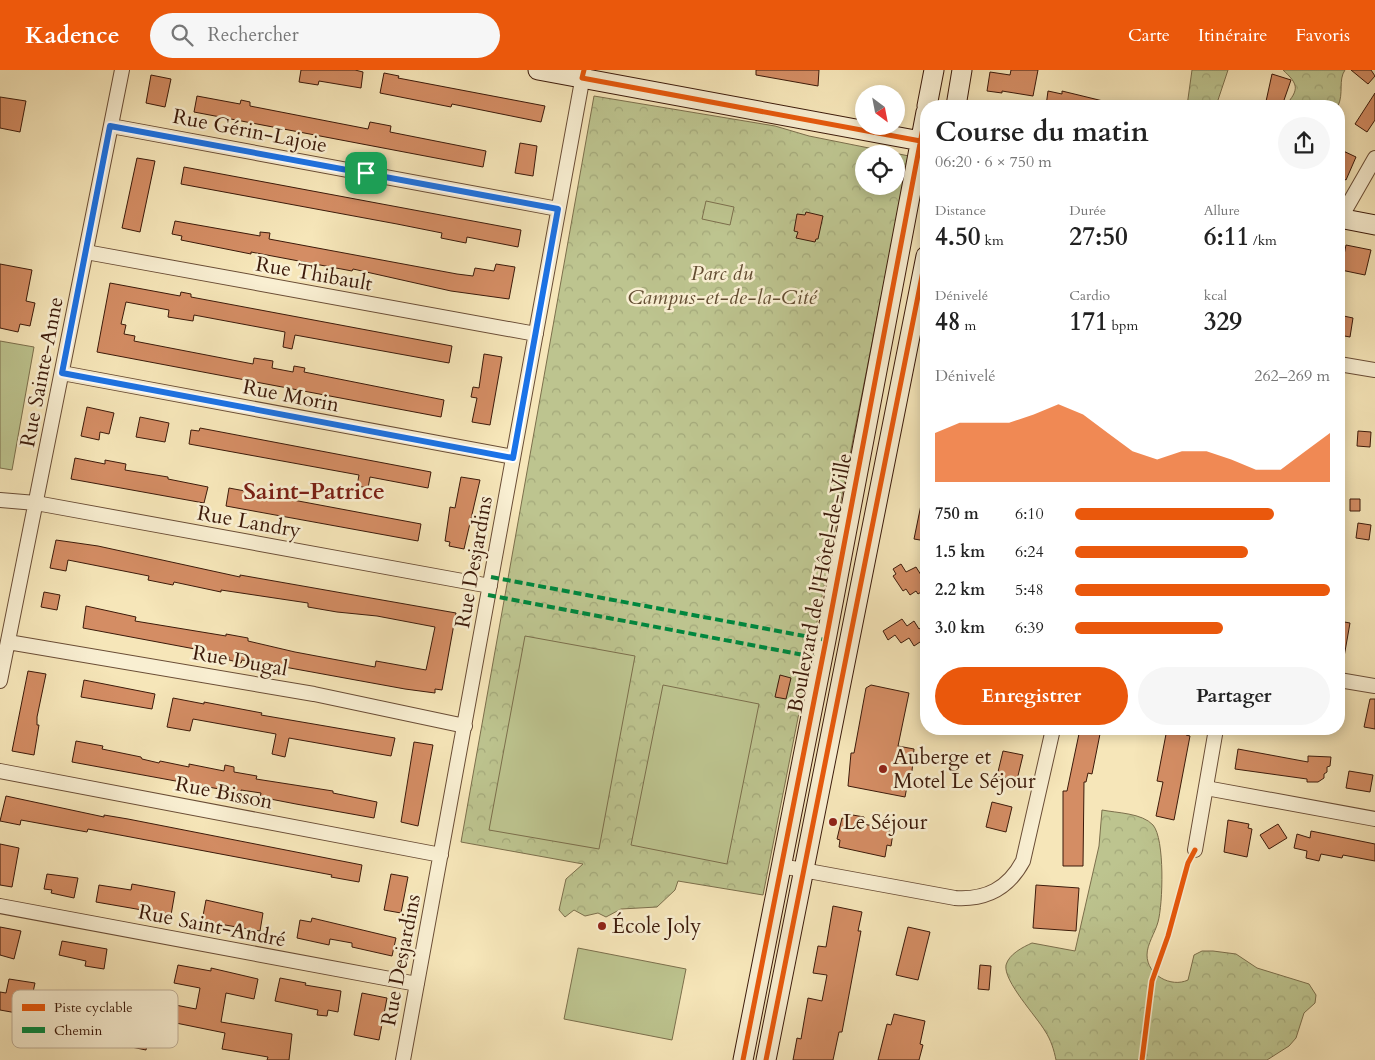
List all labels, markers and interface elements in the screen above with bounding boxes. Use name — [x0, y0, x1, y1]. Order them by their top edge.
search box — [150, 13, 500, 58]
text: Kadence — [25, 19, 120, 52]
icon: search — [168, 21, 196, 49]
text: Rechercher — [208, 22, 299, 48]
text: Carte — [1128, 23, 1170, 48]
text: Itinéraire — [1198, 23, 1267, 48]
text: Favoris — [1295, 23, 1350, 48]
north arrow — [855, 85, 905, 135]
map controls — [855, 85, 905, 195]
street label: Rue Gérin-Lajoie — [170, 102, 330, 160]
text: Course du matin — [935, 113, 1149, 151]
button: share — [1278, 117, 1330, 169]
button: locate — [855, 145, 905, 195]
text: 06:20 · 6 × 750 m — [935, 151, 1052, 173]
pin — [345, 152, 387, 194]
icon: arrive — [352, 159, 380, 187]
text: Distance — [935, 201, 986, 220]
text: Durée — [1069, 201, 1106, 220]
text: Allure — [1204, 201, 1240, 220]
text: 4.50 — [935, 220, 981, 254]
text: 27:50 — [1069, 220, 1128, 254]
text: 6:11 — [1204, 220, 1249, 254]
text: km — [981, 231, 1004, 250]
text: /km — [1249, 231, 1277, 250]
street label: Rue Thibault — [253, 249, 375, 299]
park label: Parc du Campus-et-de-la-Cité — [627, 259, 818, 312]
text: Dénivelé — [935, 286, 988, 305]
text: Cardio — [1069, 286, 1110, 305]
text: kcal — [1204, 286, 1227, 305]
street label: Rue Sainte-Anne — [13, 294, 71, 450]
text: 48 — [935, 305, 961, 339]
text: 171 — [1069, 305, 1108, 339]
text: 329 — [1204, 305, 1242, 339]
text: m — [961, 316, 976, 335]
text: bpm — [1108, 316, 1138, 335]
text: Dénivelé — [935, 365, 996, 387]
text: 262–269 m — [1254, 365, 1330, 387]
street label: Rue Morin — [240, 372, 342, 420]
street label: Boulevard de l'Hôtel-de-Ville — [781, 451, 859, 715]
district label: Saint-Patrice — [243, 475, 385, 508]
street label: Rue Desjardins — [448, 494, 500, 630]
street label: Rue Landry — [195, 499, 303, 545]
text: 750 m — [935, 503, 979, 525]
text: 6:10 — [1015, 503, 1044, 525]
text: 1.5 km — [935, 541, 985, 563]
text: 6:24 — [1015, 541, 1044, 563]
text: 2.2 km — [935, 579, 985, 601]
text: 5:48 — [1015, 579, 1044, 601]
text: 3.0 km — [935, 617, 985, 639]
text: 6:39 — [1015, 617, 1044, 639]
street label: Rue Dugal — [190, 638, 290, 684]
button: Enregistrer — [935, 667, 1128, 725]
button: Partager — [1138, 667, 1330, 725]
place label: Auberge et Motel Le Séjour — [893, 743, 1036, 796]
marker: Auberge et Motel Le Séjour — [877, 763, 889, 775]
street label: Rue Bisson — [173, 769, 275, 817]
place label: Le Séjour — [843, 808, 928, 837]
marker: Le Séjour — [827, 816, 839, 828]
street label: Rue Desjardins — [374, 892, 428, 1028]
street label: Rue Saint-André — [136, 897, 288, 955]
place label: École Joly — [612, 912, 701, 941]
marker: École Joly — [596, 920, 608, 932]
legend — [12, 990, 178, 1048]
text: Piste cyclable — [54, 998, 133, 1017]
text: Chemin — [54, 1021, 103, 1040]

